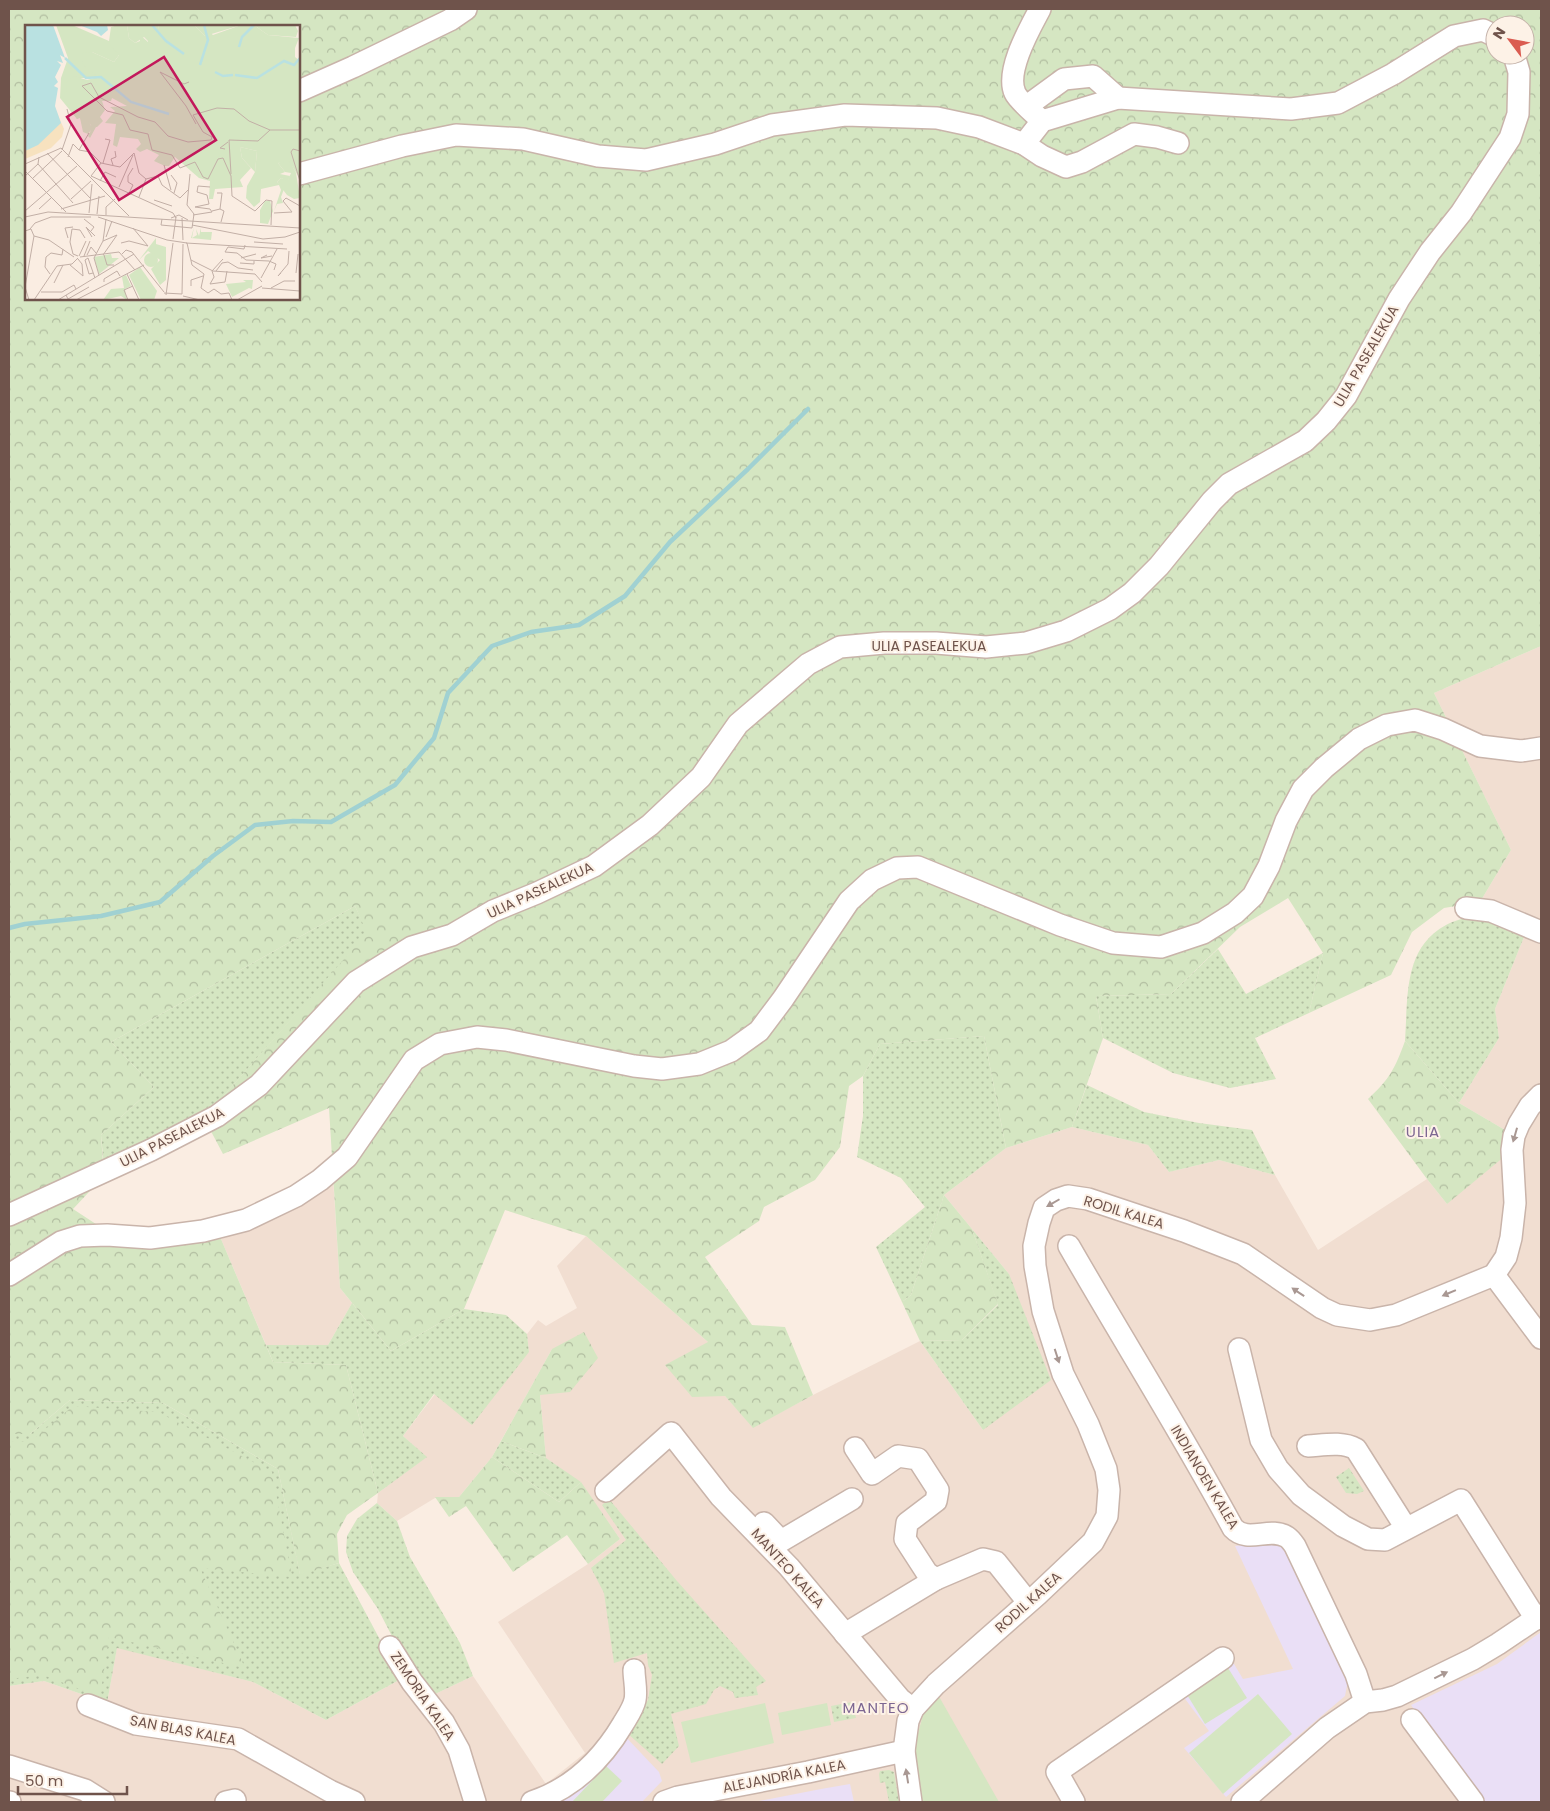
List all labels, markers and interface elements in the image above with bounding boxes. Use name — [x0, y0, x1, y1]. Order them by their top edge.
north arrow — [1485, 15, 1535, 65]
text: N — [1488, 23, 1510, 43]
inset map — [25, 25, 300, 300]
street label: ULIA PASEALEKUA — [1329, 301, 1403, 411]
street label: ULIA PASEALEKUA — [872, 636, 987, 656]
street label: ULIA PASEALEKUA — [484, 857, 596, 923]
street label: ULIA PASEALEKUA — [116, 1102, 228, 1172]
district label: ULIA — [1406, 1121, 1440, 1142]
one-way arrow — [1511, 1128, 1519, 1143]
street label: RODIL KALEA — [1081, 1190, 1167, 1234]
one-way arrow — [1046, 1198, 1060, 1207]
one-way arrow — [1291, 1287, 1305, 1296]
one-way arrow — [1441, 1290, 1456, 1298]
one-way arrow — [1054, 1348, 1062, 1363]
street label: INDIANOEN KALEA — [1166, 1421, 1244, 1533]
street label: MANTEO KALEA — [747, 1524, 829, 1612]
street label: RODIL KALEA — [990, 1567, 1066, 1637]
street label: ZEMORIA KALEA — [386, 1648, 460, 1744]
one-way arrow — [1433, 1671, 1448, 1679]
district label: MANTEO — [842, 1697, 910, 1718]
street label: SAN BLAS KALEA — [128, 1710, 238, 1750]
street label: ALEJANDRÍA KALEA — [721, 1754, 847, 1798]
scale bar — [18, 1764, 126, 1796]
one-way arrow — [903, 1768, 911, 1784]
text: 50 m — [25, 1770, 63, 1791]

